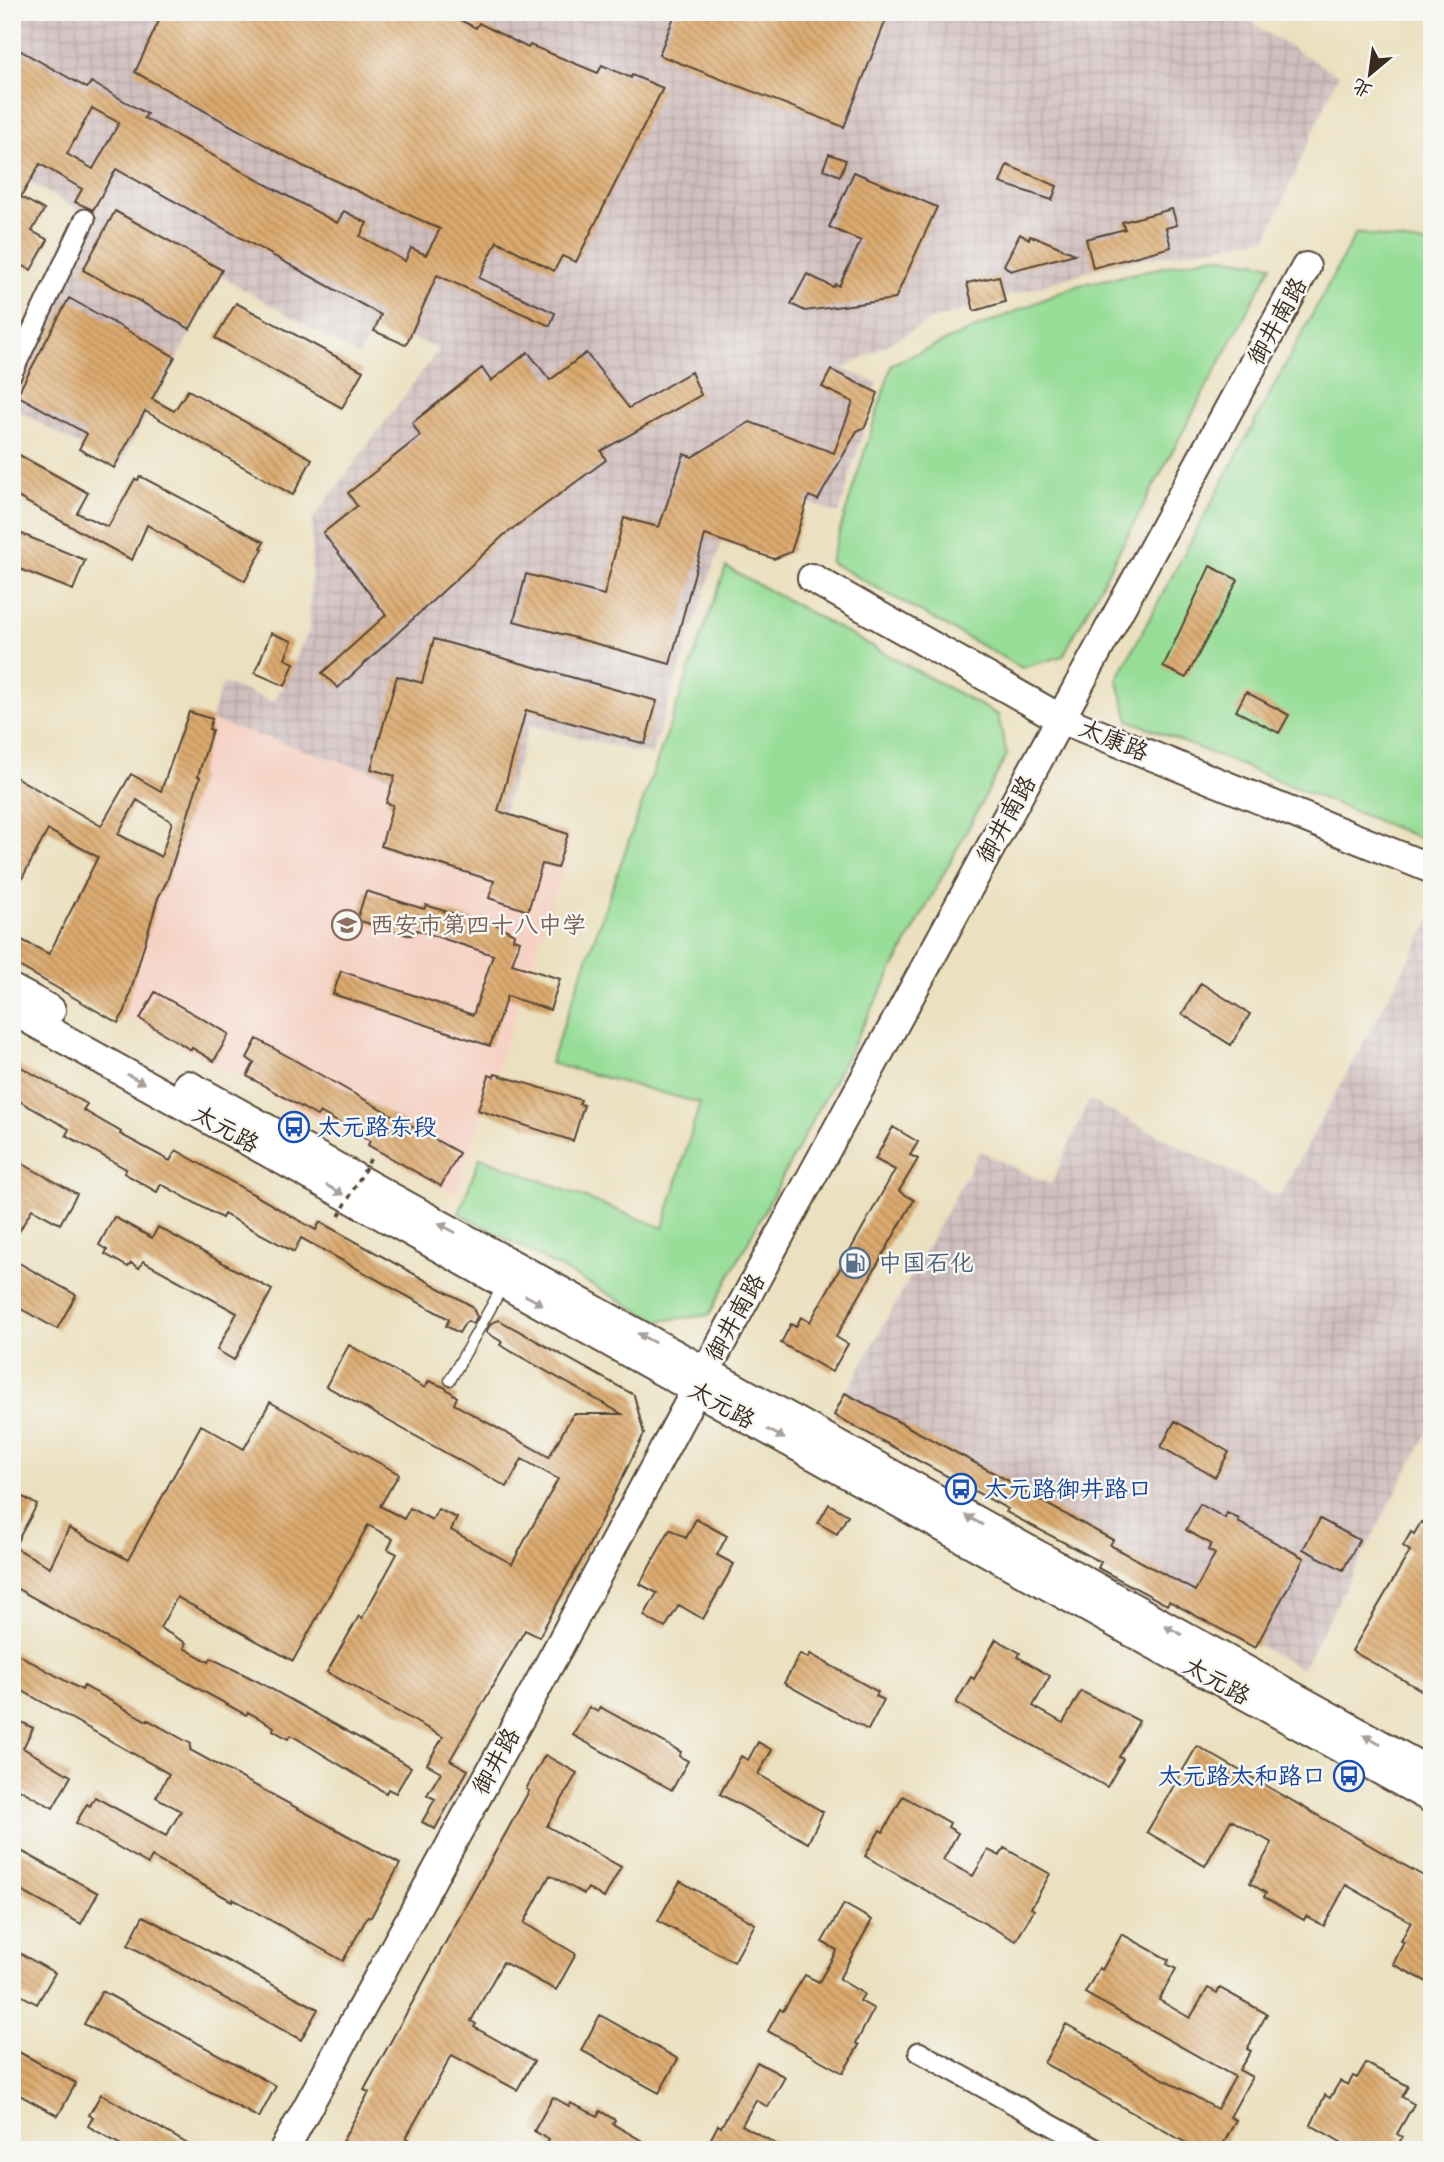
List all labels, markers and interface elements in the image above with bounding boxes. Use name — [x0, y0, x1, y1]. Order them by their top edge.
north arrow — [1336, 38, 1406, 108]
text: 北 — [1349, 74, 1376, 102]
street label: 御井南路 — [1241, 272, 1313, 370]
street label: 太康路 — [1075, 714, 1153, 766]
street label: 御井南路 — [970, 770, 1042, 868]
school or university icon: 西安市第四十八中学 — [330, 908, 364, 942]
place label: 西安市第四十八中学 — [370, 911, 586, 939]
one-way arrow — [126, 1073, 146, 1085]
street label: 太元路 — [188, 1099, 264, 1159]
bus stop icon: 太元路东段 — [277, 1110, 311, 1144]
place label: 太元路东段 — [317, 1113, 437, 1141]
one-way arrow — [325, 1184, 345, 1196]
one-way arrow — [437, 1222, 456, 1234]
fuel station icon: 中国石化 — [838, 1246, 872, 1280]
place label: 中国石化 — [878, 1249, 974, 1277]
street label: 御井南路 — [699, 1268, 771, 1366]
one-way arrow — [524, 1294, 544, 1306]
one-way arrow — [636, 1332, 656, 1344]
street label: 太元路 — [684, 1375, 760, 1435]
one-way arrow — [766, 1428, 785, 1440]
bus stop icon: 太元路御井路口 — [944, 1472, 978, 1506]
place label: 太元路御井路口 — [984, 1475, 1152, 1503]
one-way arrow — [964, 1514, 984, 1526]
one-way arrow — [1163, 1624, 1183, 1636]
street label: 太元路 — [1179, 1651, 1255, 1711]
street label: 御井路 — [466, 1723, 526, 1799]
one-way arrow — [1362, 1734, 1382, 1746]
bus stop icon: 太元路太和路口 — [1332, 1759, 1366, 1793]
place label: 太元路太和路口 — [1158, 1762, 1326, 1790]

